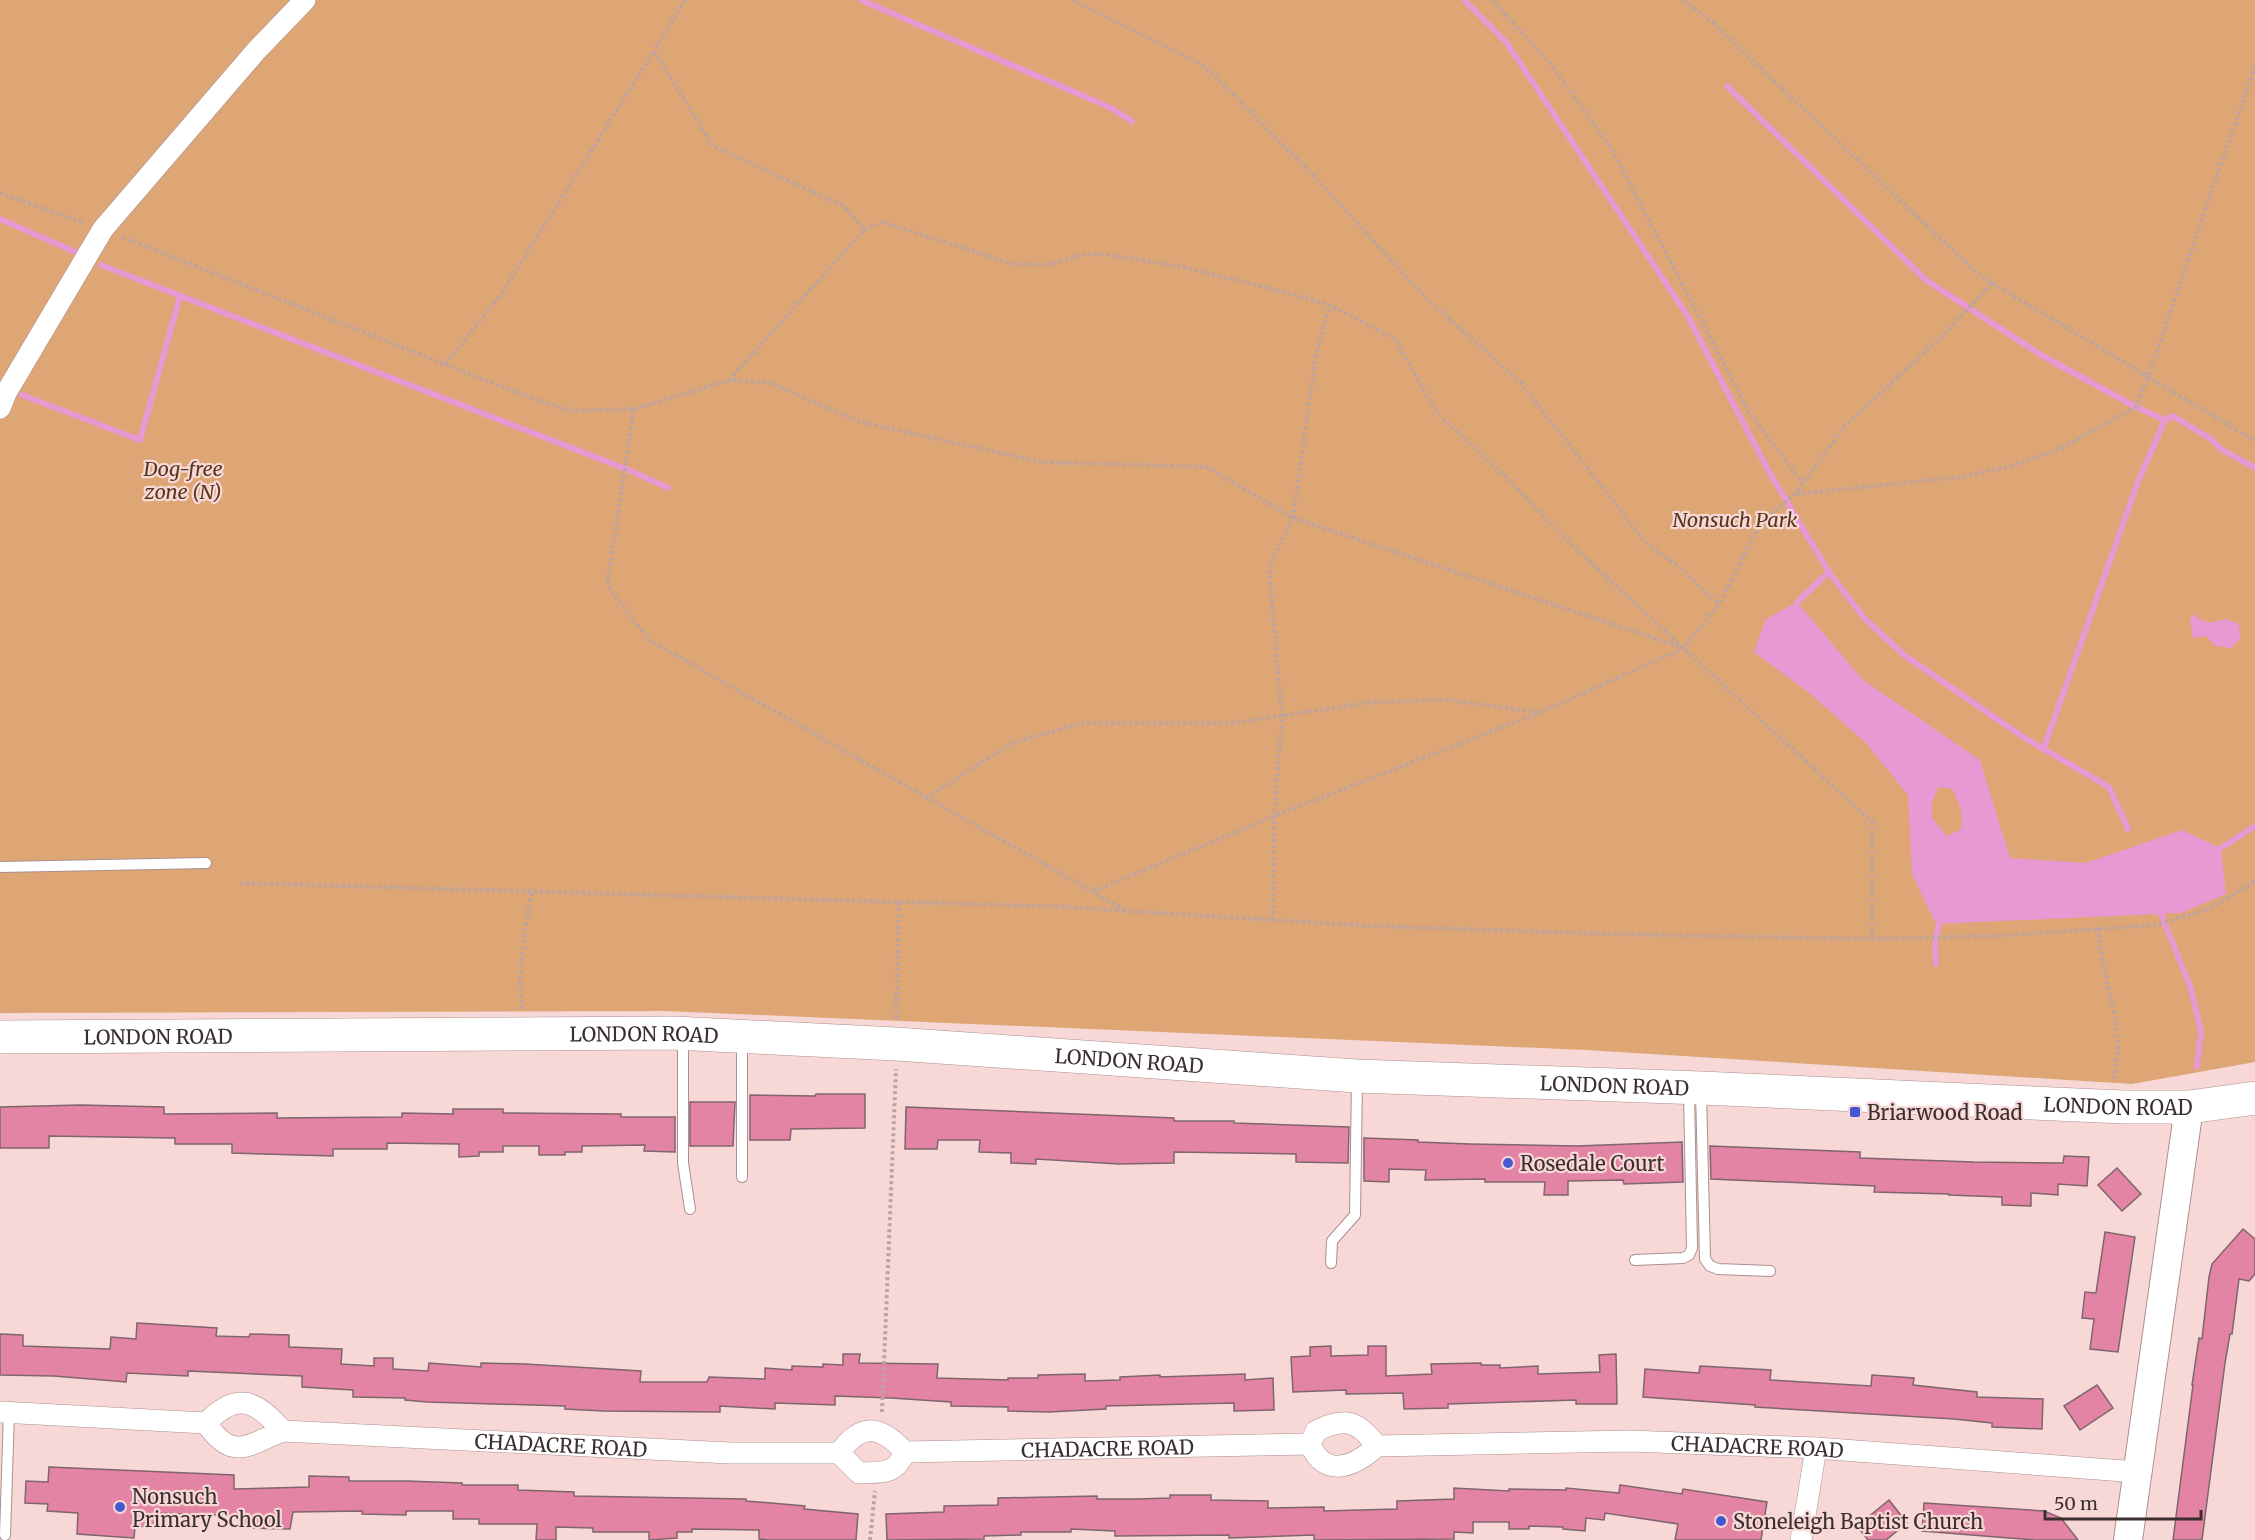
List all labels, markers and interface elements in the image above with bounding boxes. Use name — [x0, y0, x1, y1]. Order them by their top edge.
park label: Dog-free zone (N) — [142, 456, 223, 504]
park label: Nonsuch Park — [1673, 507, 1798, 532]
street label: LONDON ROAD — [569, 1020, 719, 1048]
street label: LONDON ROAD — [83, 1023, 233, 1049]
street label: LONDON ROAD — [1054, 1043, 1204, 1078]
street label: LONDON ROAD — [1539, 1070, 1689, 1100]
street label: LONDON ROAD — [2043, 1091, 2193, 1120]
place label: Briarwood Road — [1867, 1100, 2023, 1125]
marker: Briarwood Road — [1848, 1105, 1862, 1119]
place label: Rosedale Court — [1520, 1151, 1664, 1176]
marker: Rosedale Court — [1501, 1156, 1515, 1170]
street label: CHADACRE ROAD — [474, 1428, 648, 1461]
street label: CHADACRE ROAD — [1671, 1430, 1845, 1463]
street label: CHADACRE ROAD — [1021, 1434, 1194, 1462]
scale bar — [2045, 1483, 2201, 1521]
place label: Nonsuch Primary School — [132, 1484, 282, 1532]
text: 50 m — [2054, 1492, 2098, 1515]
marker: Nonsuch Primary School — [113, 1500, 127, 1514]
place label: Stoneleigh Baptist Church — [1733, 1509, 1983, 1534]
marker: Stoneleigh Baptist Church — [1714, 1514, 1728, 1528]

